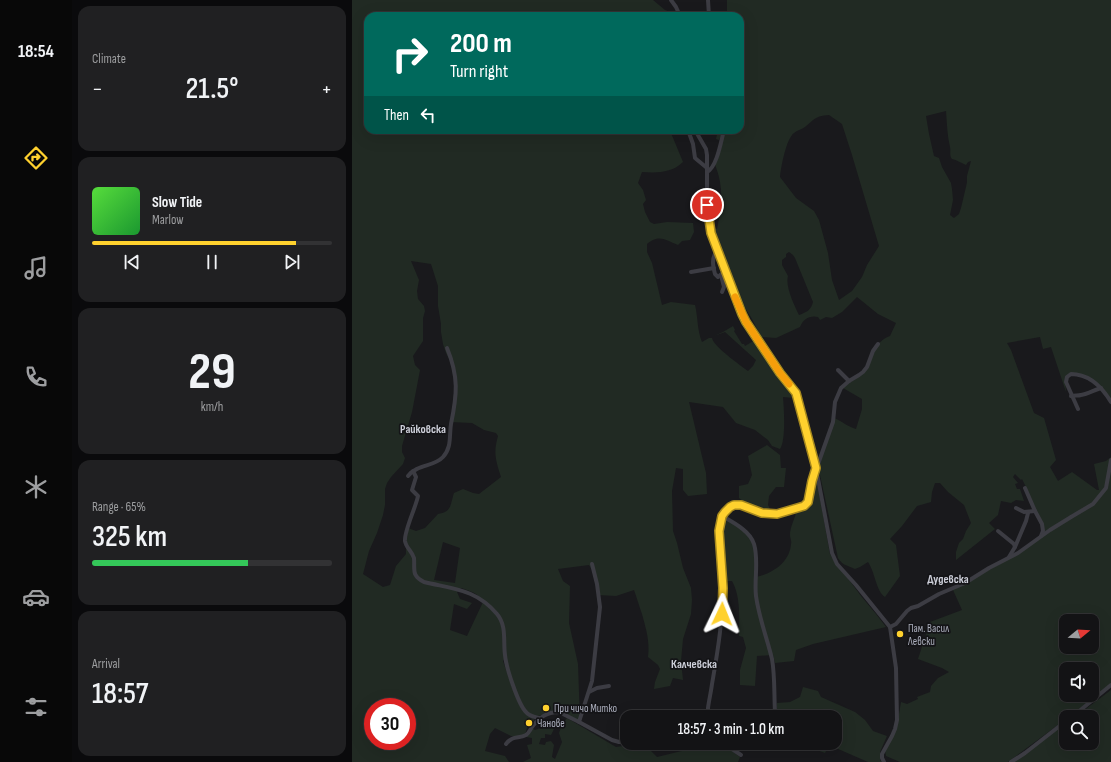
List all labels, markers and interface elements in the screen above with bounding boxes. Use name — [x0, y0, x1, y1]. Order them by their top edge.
text: 200 m — [450, 27, 512, 60]
icon: right — [384, 28, 436, 80]
text: 18:54 — [18, 41, 54, 62]
text: Climate — [92, 51, 126, 67]
text: Turn right — [450, 61, 508, 82]
text: 21.5° — [185, 71, 239, 107]
text: − — [92, 76, 103, 103]
text: + — [321, 76, 332, 103]
icon: left — [417, 104, 439, 126]
text: Then — [384, 106, 409, 125]
icon: directions — [22, 144, 50, 172]
pin — [690, 188, 724, 222]
text: Slow Tide — [152, 193, 202, 212]
icon: arrive — [696, 194, 718, 216]
text: Marlow — [152, 212, 184, 228]
icon: previous — [121, 251, 143, 273]
icon: pause — [201, 251, 223, 273]
icon: next — [281, 251, 303, 273]
icon: music — [22, 254, 50, 282]
text: 29 — [188, 341, 236, 404]
icon: phone — [22, 363, 50, 391]
text: km/h — [201, 399, 223, 415]
district label: Райковска — [400, 422, 446, 437]
icon: climate — [22, 473, 50, 501]
text: Range · 65% — [92, 499, 146, 515]
text: 325 km — [92, 519, 167, 555]
district label: Дудевска — [927, 572, 969, 587]
icon: car — [22, 583, 50, 611]
position arrow — [701, 593, 743, 635]
north arrow — [1059, 614, 1099, 654]
map controls — [1059, 614, 1099, 750]
place label: Пам. Васил Левски — [907, 622, 949, 648]
marker: Пам. Васил Левски — [895, 629, 905, 639]
text: Arrival — [92, 656, 120, 672]
district label: Калчевска — [671, 657, 717, 672]
button: sound — [1059, 662, 1099, 702]
text: 18:57 — [92, 676, 148, 712]
icon: filters — [22, 693, 50, 721]
speed limit sign: 30 — [364, 698, 416, 750]
place label: При чичо Митко — [554, 702, 617, 715]
marker: При чичо Митко — [541, 703, 551, 713]
button: search — [1059, 710, 1099, 750]
place label: Чанове — [537, 717, 565, 730]
marker: Чанове — [524, 718, 534, 728]
text: 18:57 · 3 min · 1.0 km — [678, 720, 784, 739]

